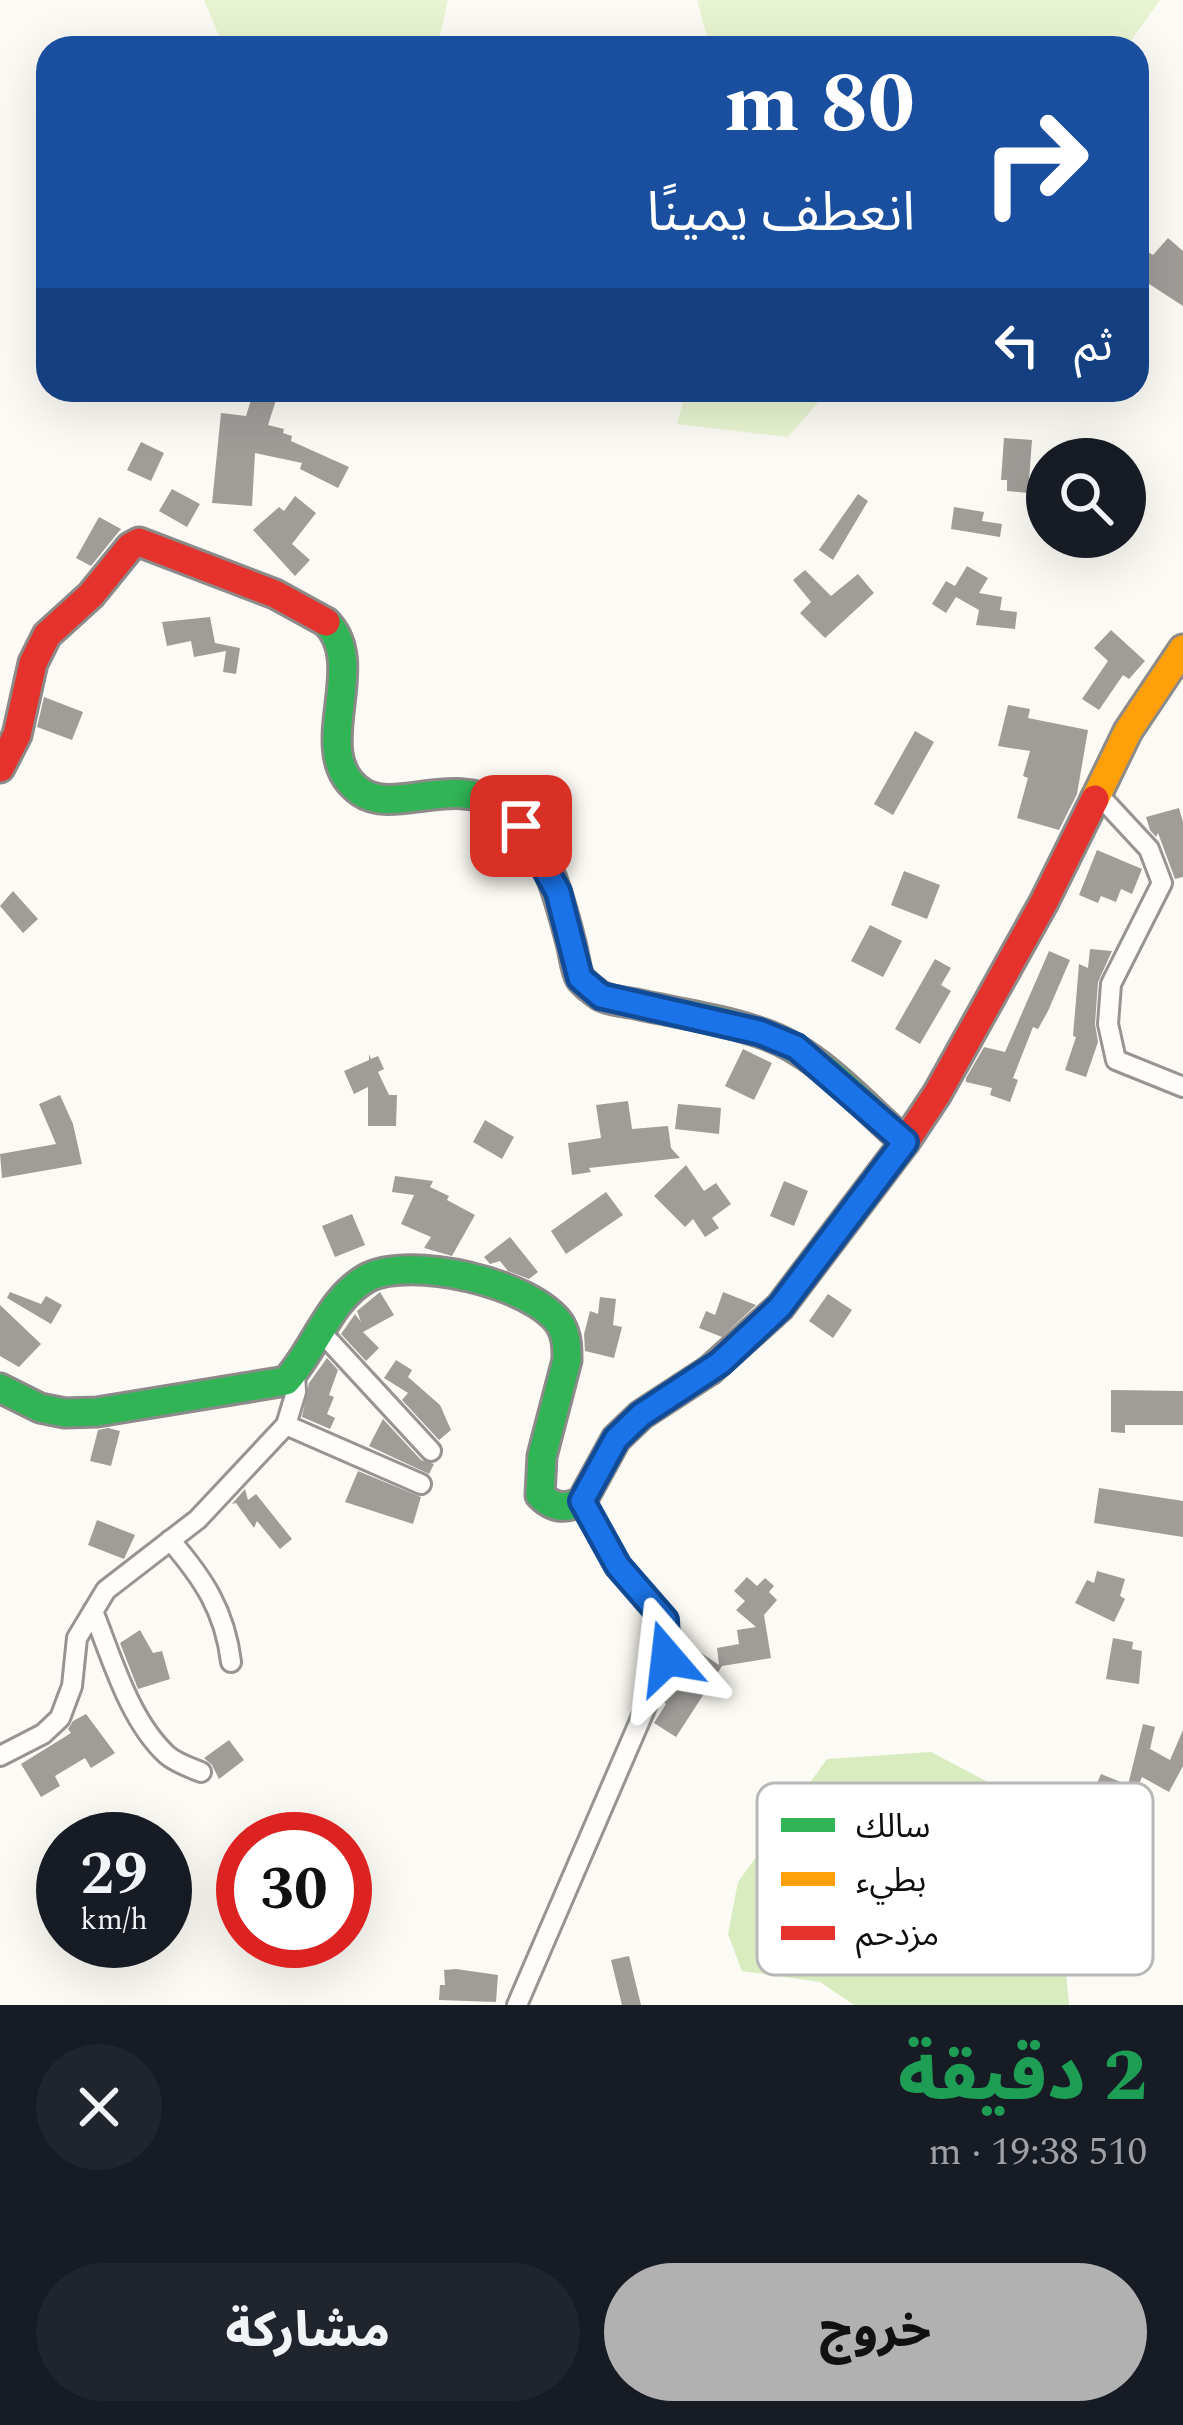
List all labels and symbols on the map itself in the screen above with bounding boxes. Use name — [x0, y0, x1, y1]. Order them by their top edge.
pin — [470, 775, 572, 877]
position arrow — [604, 1595, 730, 1721]
legend — [757, 1783, 1153, 1975]
text: سالك — [856, 1802, 930, 1852]
speed limit sign: 30 — [216, 1812, 372, 1968]
text: بطيء — [856, 1856, 926, 1906]
text: مزدحم — [856, 1910, 939, 1960]

